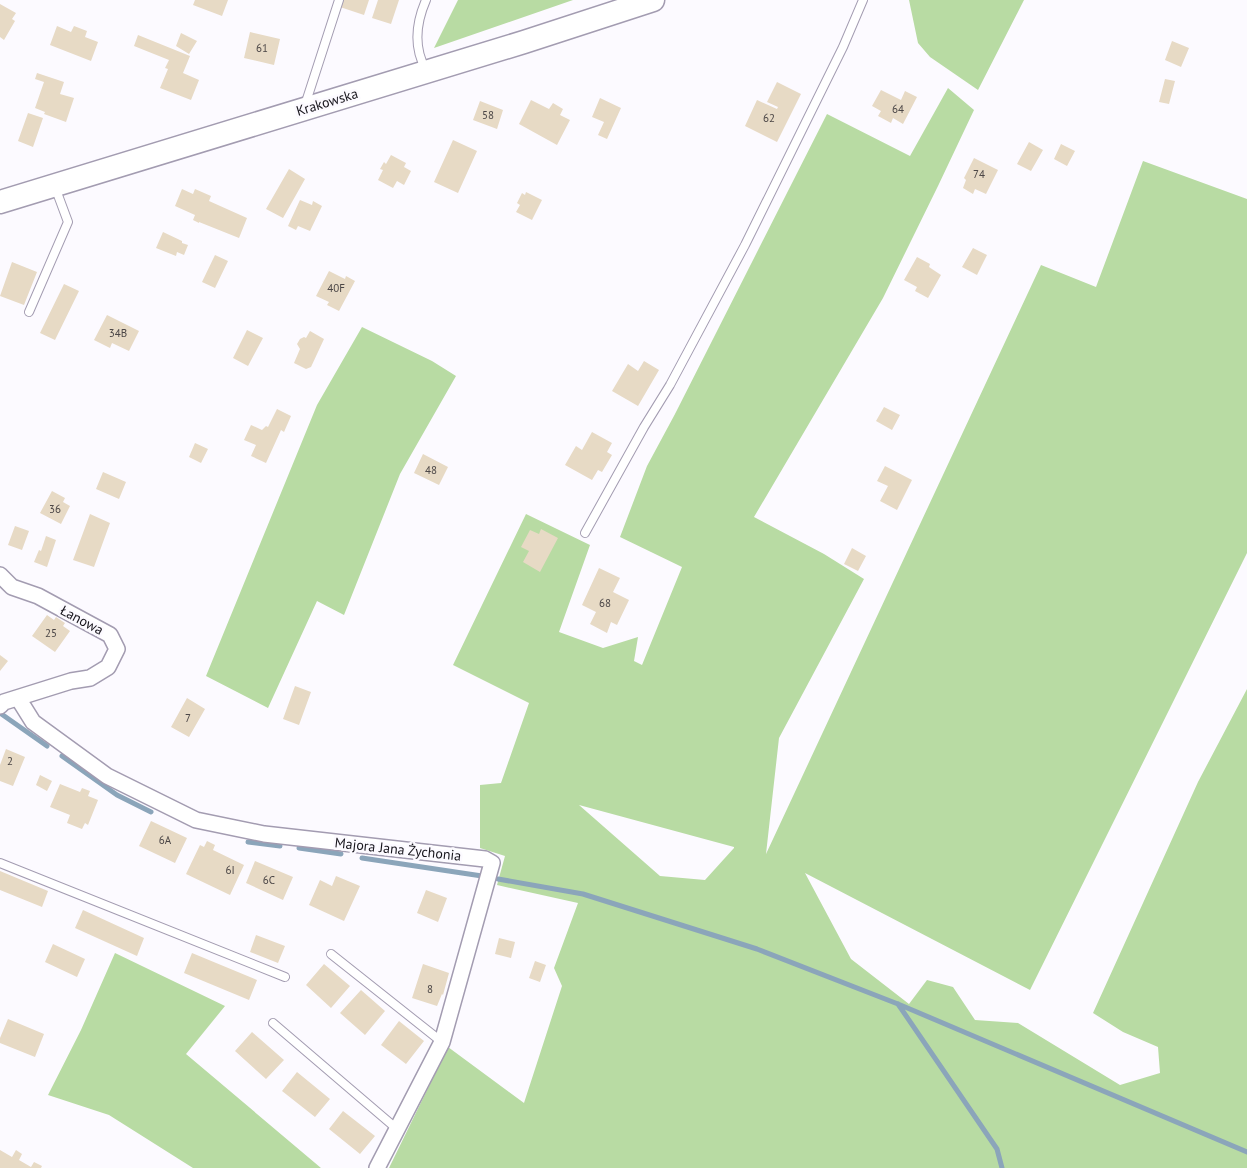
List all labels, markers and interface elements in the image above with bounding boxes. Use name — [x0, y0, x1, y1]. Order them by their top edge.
house number: 61 — [256, 41, 268, 55]
street label: Krakowska — [294, 84, 360, 120]
house number: 64 — [892, 102, 904, 116]
house number: 58 — [482, 108, 494, 122]
house number: 62 — [763, 111, 775, 125]
house number: 74 — [973, 167, 985, 181]
house number: 40F — [327, 281, 345, 295]
house number: 34B — [109, 326, 127, 340]
house number: 48 — [425, 463, 437, 477]
house number: 36 — [49, 502, 61, 516]
house number: 68 — [599, 596, 611, 610]
street label: Łanowa — [57, 601, 107, 639]
house number: 25 — [45, 626, 57, 640]
house number: 7 — [185, 711, 191, 725]
house number: 2 — [7, 754, 13, 768]
house number: 6A — [159, 833, 172, 847]
street label: Majora Jana Żychonia — [334, 833, 462, 865]
house number: 6I — [225, 863, 235, 877]
house number: 6C — [263, 873, 275, 887]
house number: 8 — [427, 982, 433, 996]

